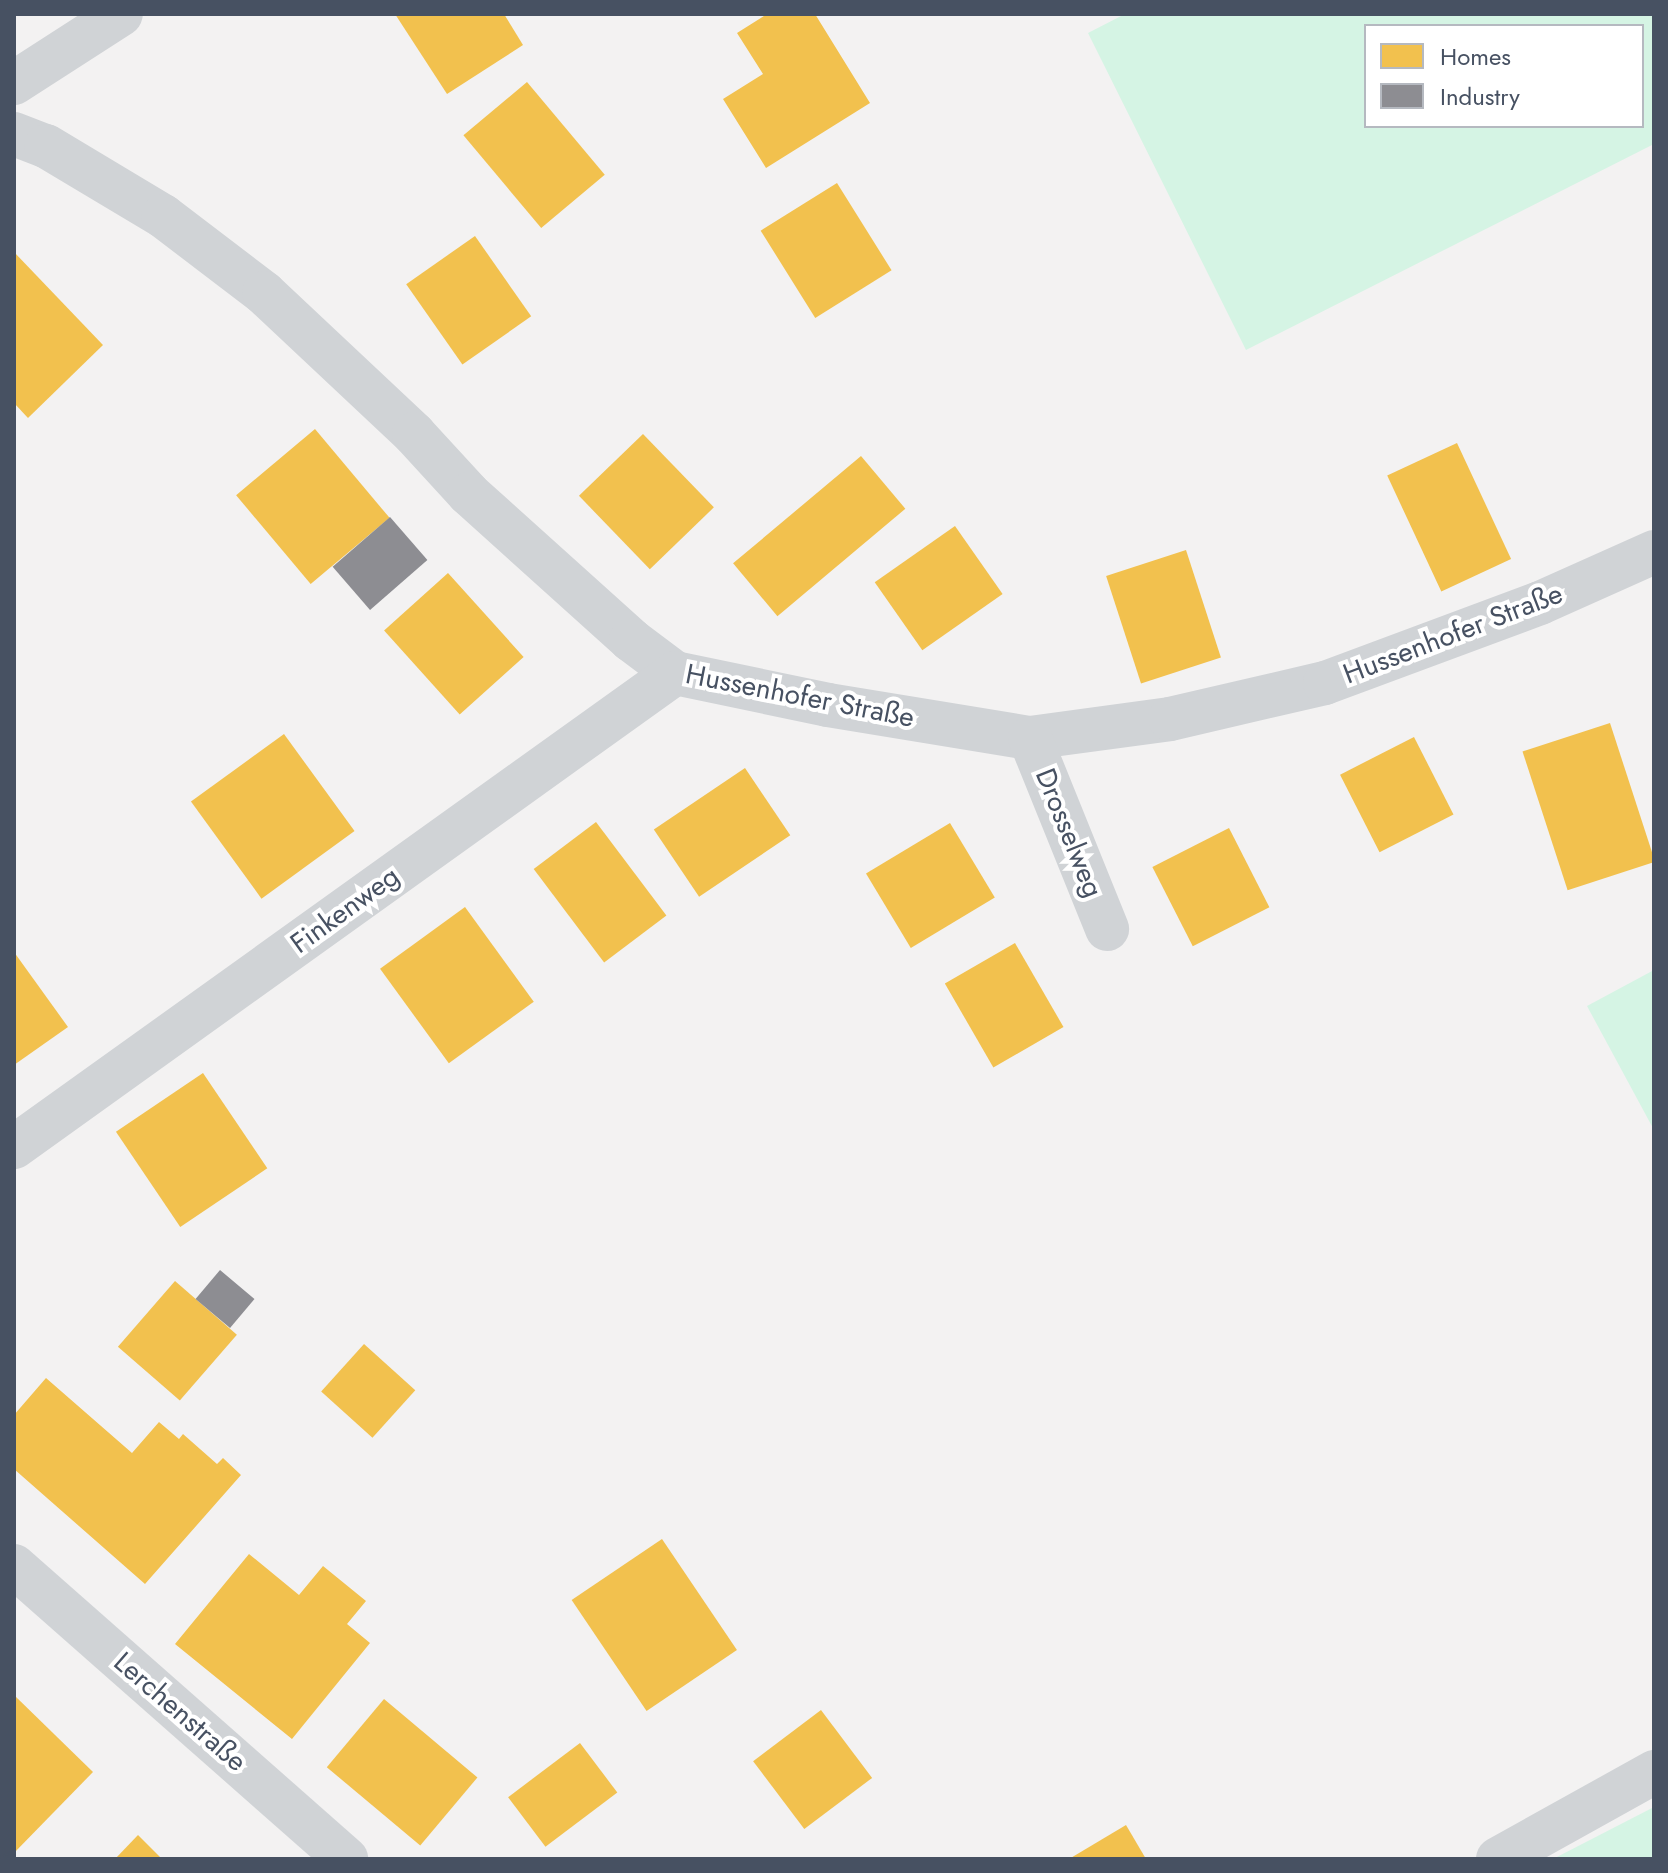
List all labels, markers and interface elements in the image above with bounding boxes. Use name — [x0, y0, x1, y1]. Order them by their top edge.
legend — [1364, 24, 1644, 128]
text: Homes — [1440, 39, 1511, 74]
text: Industry — [1440, 79, 1520, 114]
street label: Hussenhofer Straße — [1339, 577, 1567, 691]
street label: Hussenhofer Straße — [683, 657, 917, 735]
street label: Drosselweg — [1028, 764, 1110, 902]
street label: Finkenweg — [284, 859, 406, 961]
street label: Lerchenstraße — [107, 1645, 253, 1779]

